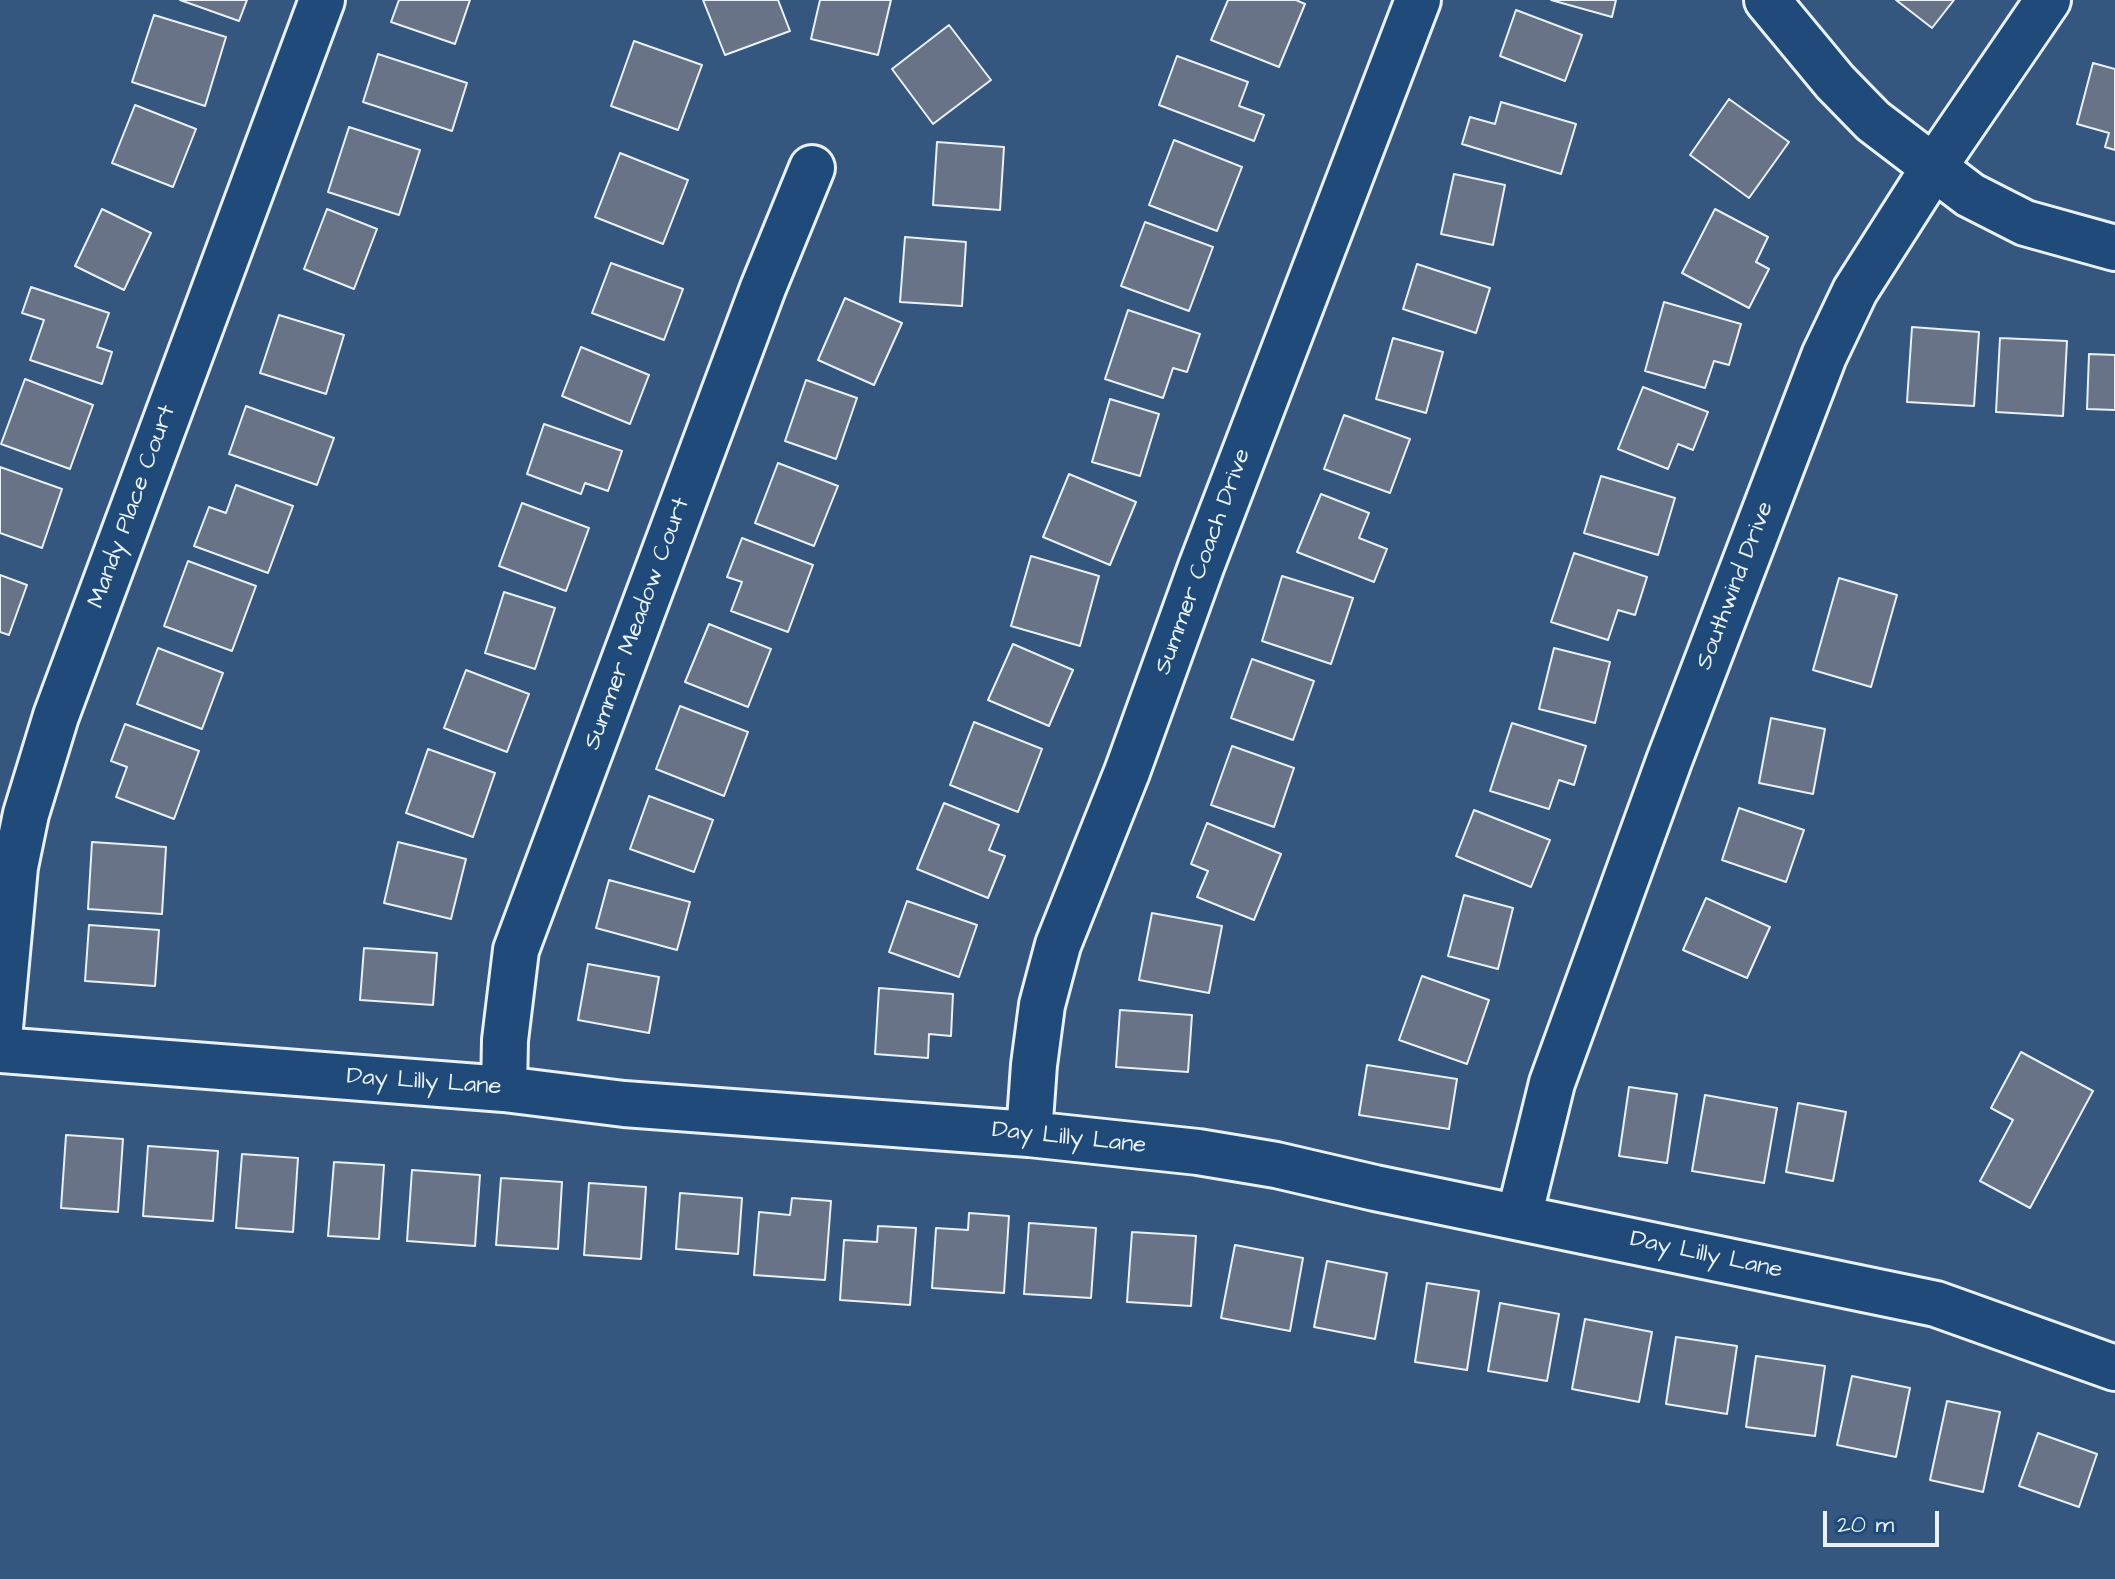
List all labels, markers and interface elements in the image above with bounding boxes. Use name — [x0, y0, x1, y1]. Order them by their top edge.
street label: Mandy Place Court — [83, 402, 183, 612]
street label: Summer Coach Drive — [1150, 445, 1258, 679]
street label: Summer Meadow Court — [579, 494, 697, 754]
street label: Southwind Drive — [1691, 498, 1781, 674]
street label: Day Lilly Lane — [346, 1063, 502, 1103]
street label: Day Lilly Lane — [990, 1117, 1148, 1161]
street label: Day Lilly Lane — [1627, 1226, 1785, 1286]
scale bar — [1827, 1495, 1943, 1545]
text: 20 m — [1837, 1508, 1894, 1542]

